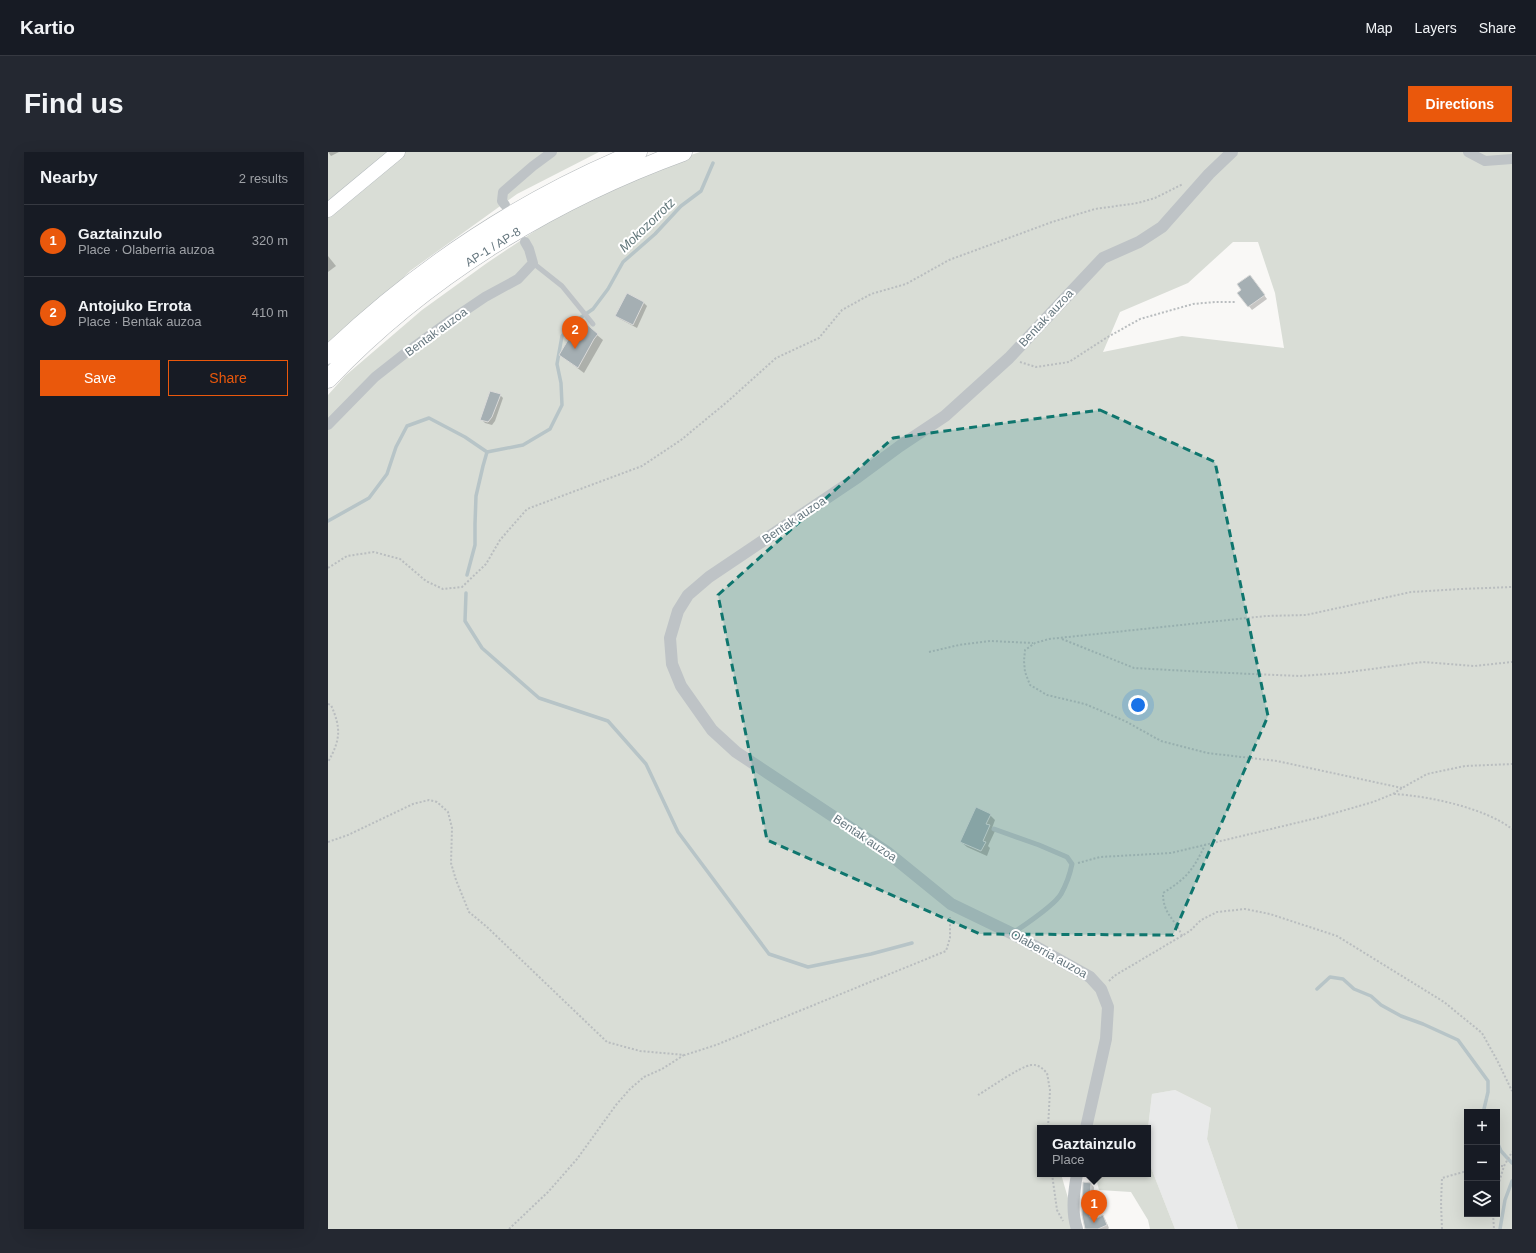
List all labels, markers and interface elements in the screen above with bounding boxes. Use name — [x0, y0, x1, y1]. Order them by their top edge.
text: Kartio — [20, 17, 75, 38]
text: Map — [1365, 20, 1393, 36]
text: Layers — [1415, 20, 1457, 36]
text: Share — [1479, 20, 1516, 36]
button: Directions — [1408, 86, 1512, 122]
text: Find us — [24, 88, 124, 119]
text: Nearby — [40, 168, 98, 187]
text: 2 results — [239, 171, 288, 186]
water label: Mokozorrotz — [616, 194, 678, 255]
street label: AP-1 / AP-8 — [463, 224, 524, 270]
text: Gaztainzulo — [78, 225, 162, 242]
text: 1 — [49, 233, 57, 248]
text: 320 m — [252, 233, 288, 248]
text: Place · Olaberria auzoa — [78, 242, 215, 257]
street label: Bentak auzoa — [1016, 286, 1076, 350]
text: Antojuko Errota — [78, 297, 191, 314]
text: 2 — [49, 305, 57, 320]
text: 410 m — [252, 305, 288, 320]
street label: Bentak auzoa — [402, 305, 470, 359]
text: Place · Bentak auzoa — [78, 314, 202, 329]
pin: 2 — [562, 316, 588, 349]
button: Save — [40, 360, 160, 396]
button: Share — [168, 360, 288, 396]
street label: Bentak auzoa — [760, 493, 829, 546]
your location — [1128, 695, 1148, 715]
street label: Bentak auzoa — [831, 812, 900, 865]
street label: Olaberria auzoa — [1008, 927, 1090, 981]
map controls — [1464, 1109, 1500, 1217]
button: + — [1464, 1109, 1500, 1145]
popup — [1037, 1125, 1151, 1177]
text: Gaztainzulo — [1052, 1135, 1136, 1152]
button: − — [1464, 1145, 1500, 1181]
text: Place — [1052, 1152, 1084, 1167]
button: layers — [1464, 1181, 1500, 1217]
pin: 1 — [1081, 1190, 1107, 1223]

